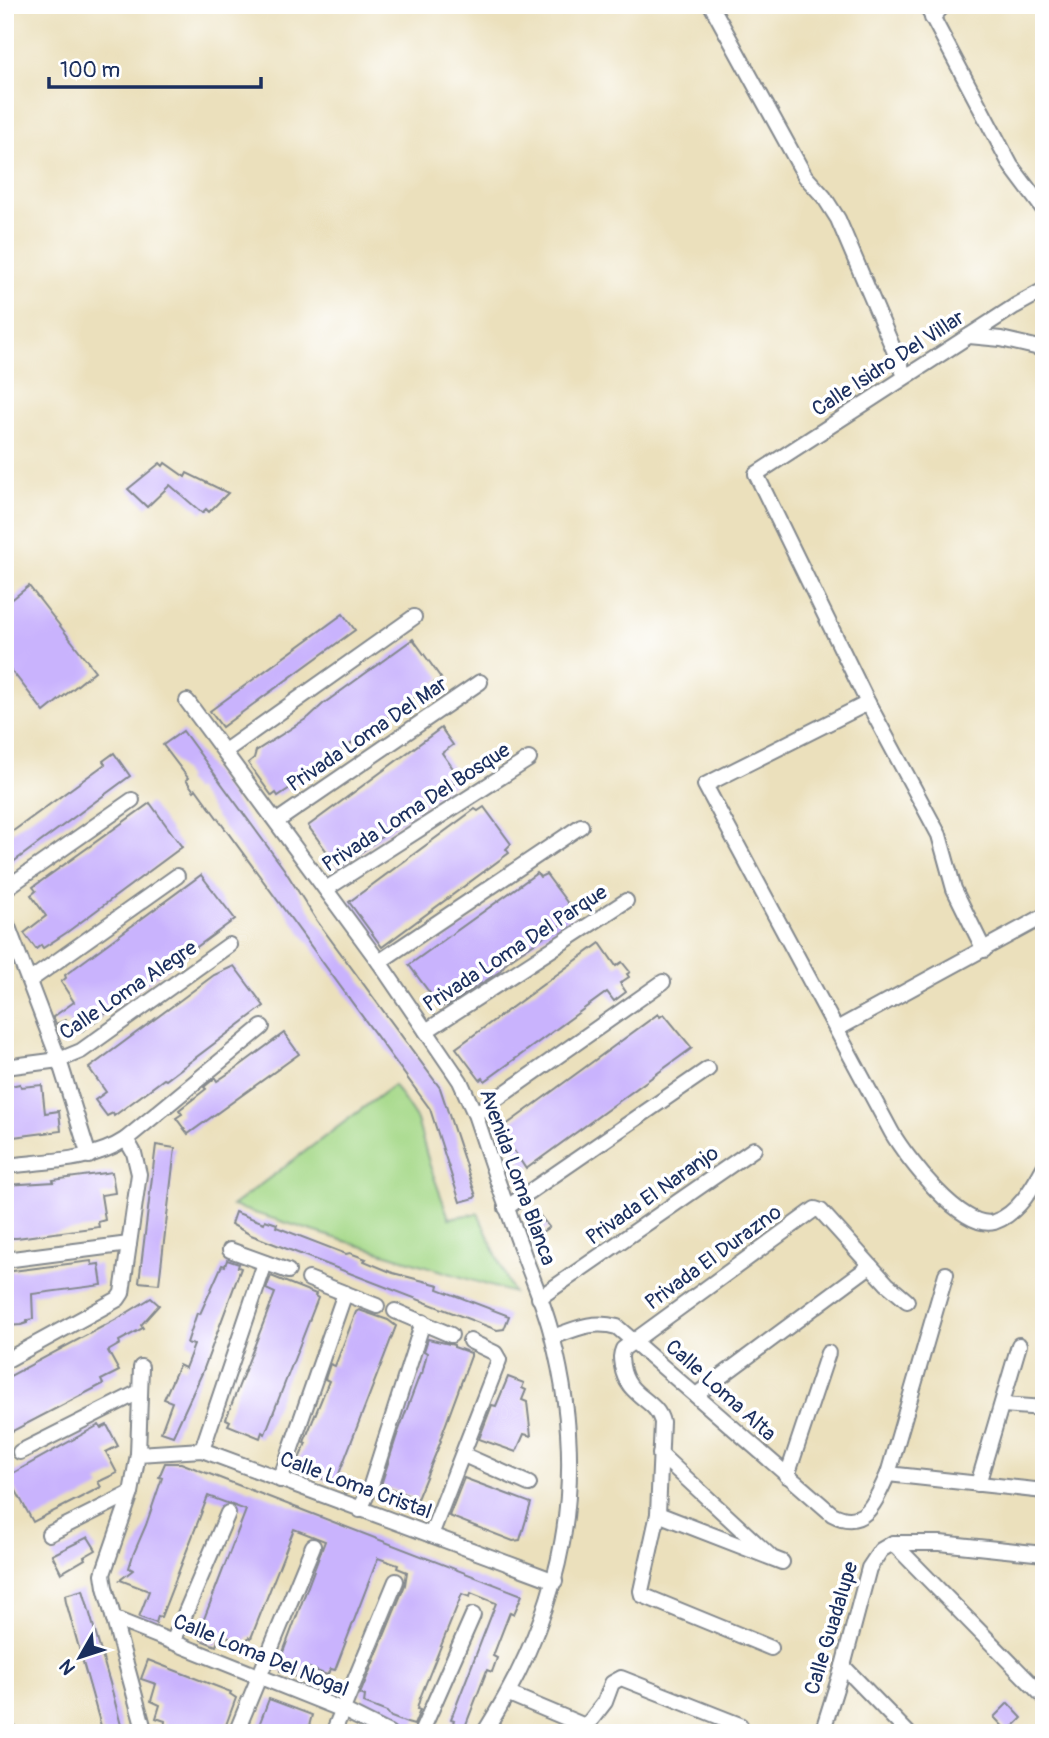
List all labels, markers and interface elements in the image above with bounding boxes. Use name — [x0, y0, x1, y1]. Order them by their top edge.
scale bar — [49, 46, 261, 90]
text: 100 m — [60, 57, 120, 84]
street label: Calle Isidro Del Villar — [807, 304, 970, 423]
street label: Privada Loma Del Mar — [282, 670, 453, 798]
street label: Privada Loma Del Bosque — [317, 736, 516, 878]
street label: Privada Loma Del Parque — [418, 878, 613, 1018]
street label: Calle Loma Alegre — [54, 934, 203, 1046]
street label: Avenida Loma Blanca — [473, 1085, 562, 1269]
street label: Privada El Naranjo — [581, 1140, 724, 1251]
street label: Privada El Durazno — [640, 1199, 787, 1316]
street label: Calle Loma Alta — [660, 1334, 782, 1447]
street label: Calle Loma Cristal — [276, 1445, 436, 1526]
street label: Calle Guadalupe — [798, 1558, 865, 1698]
street label: Calle Loma Del Nogal — [169, 1608, 353, 1703]
north arrow — [46, 1622, 116, 1692]
text: N — [54, 1654, 81, 1680]

